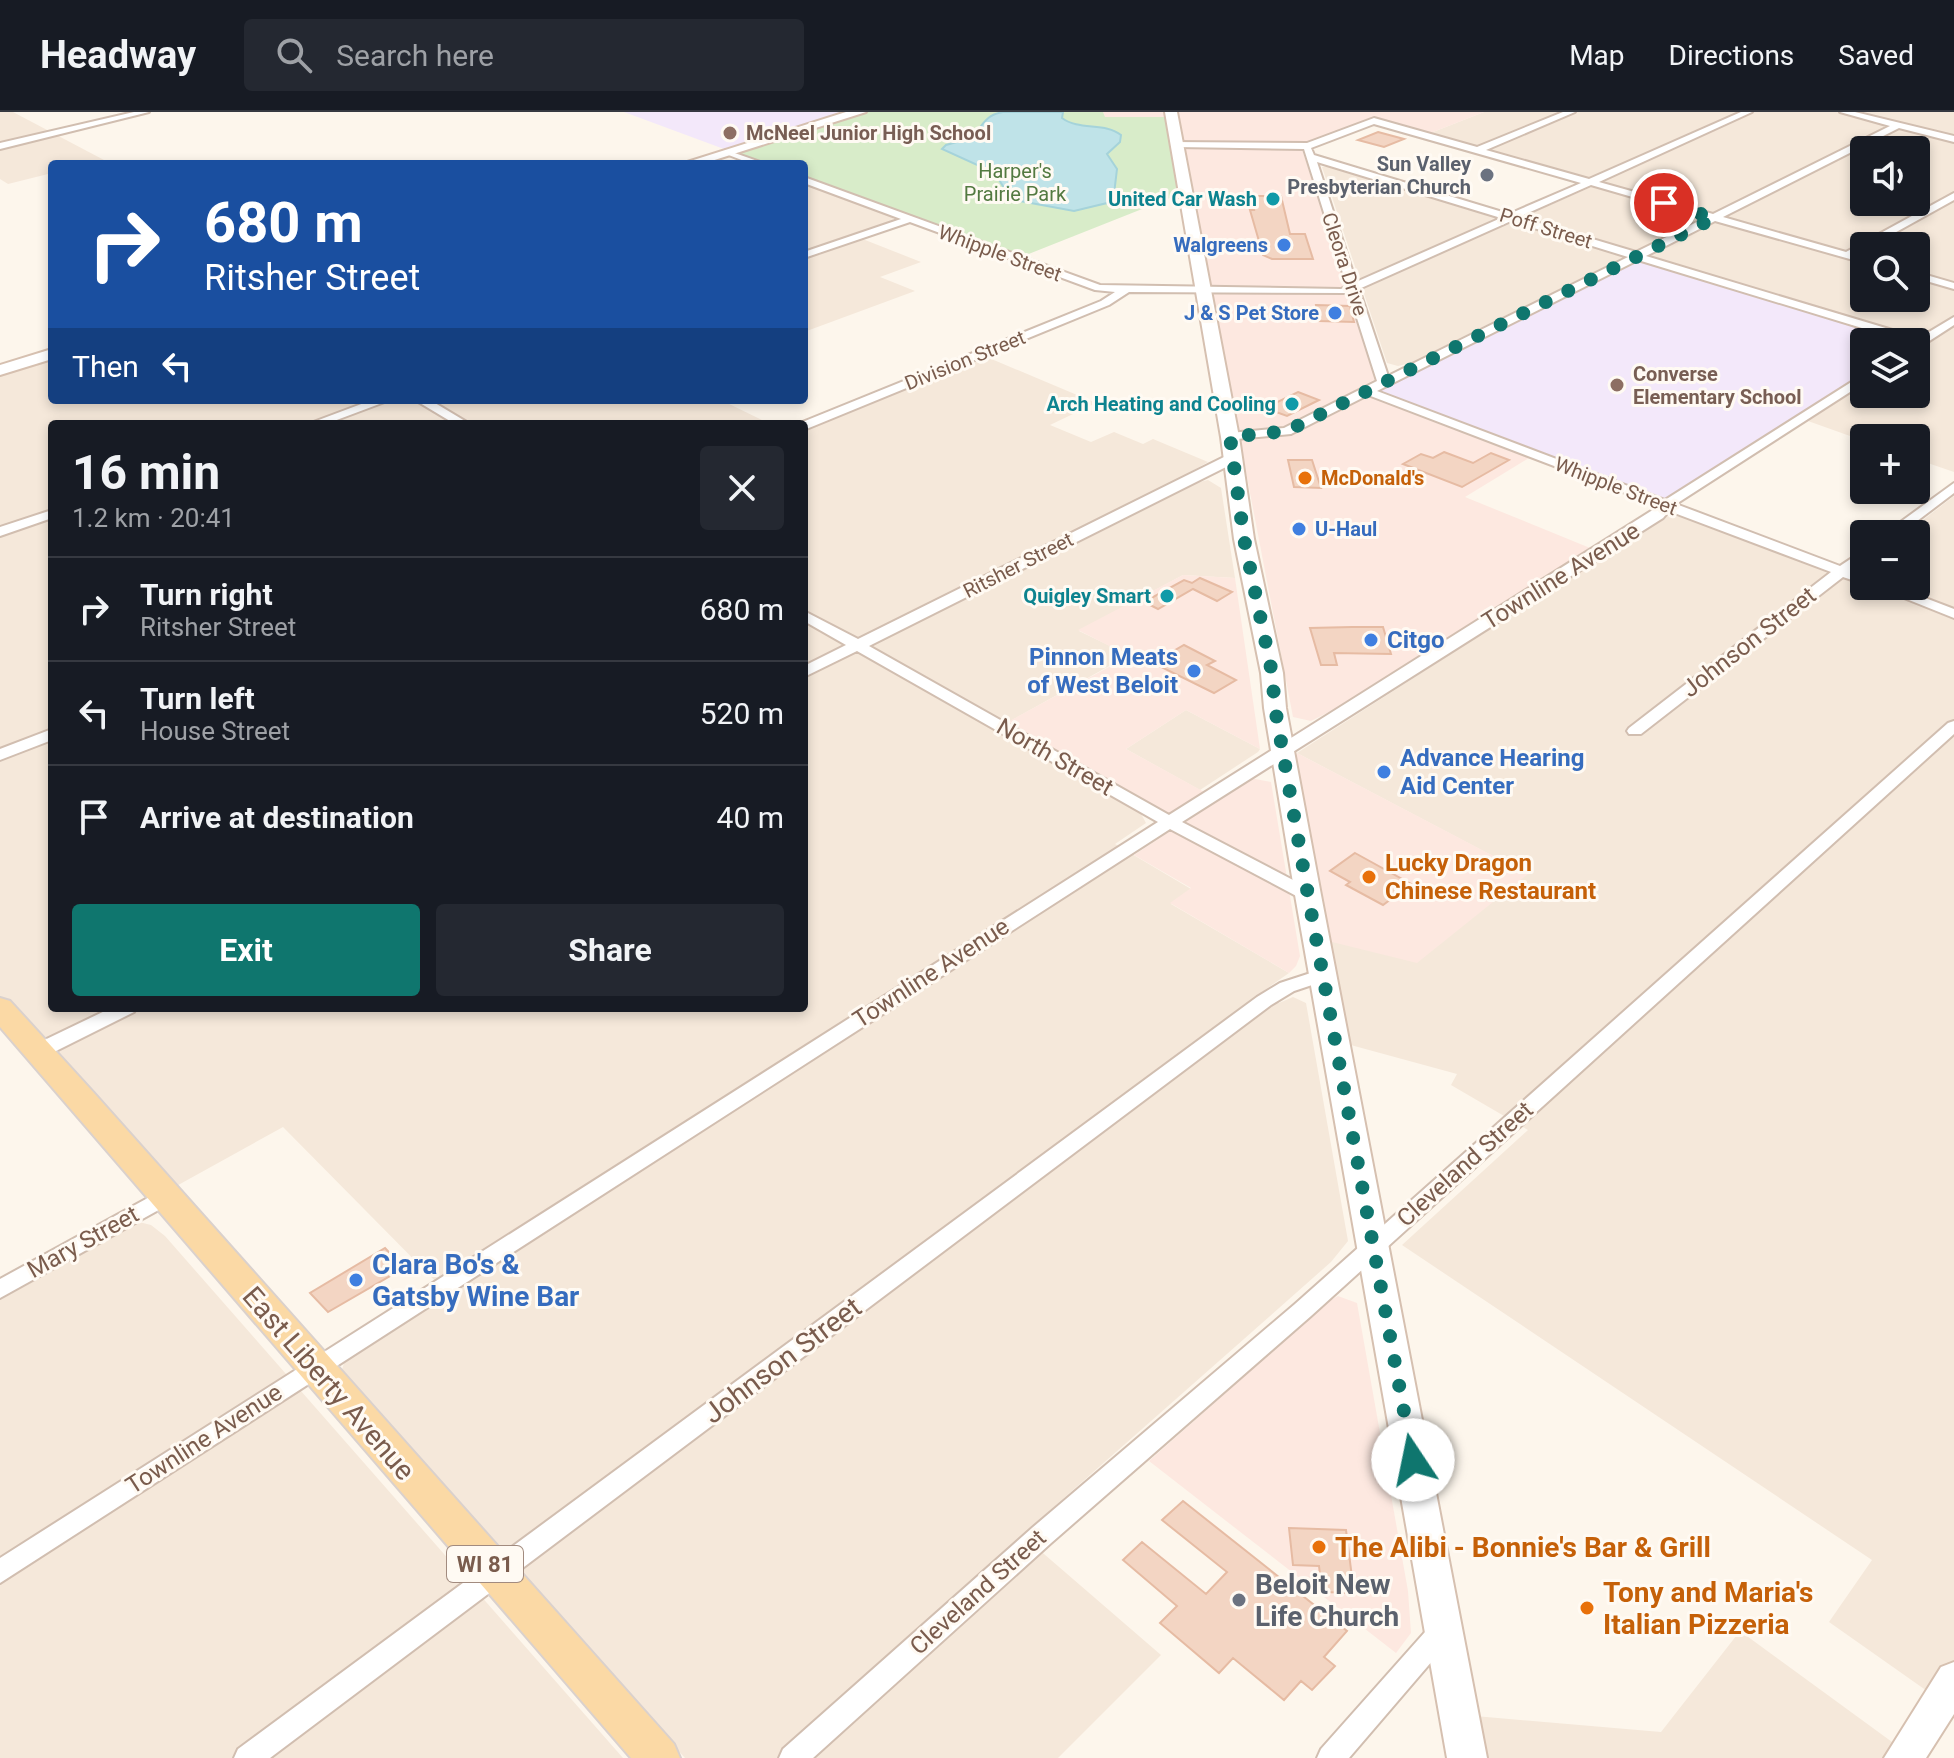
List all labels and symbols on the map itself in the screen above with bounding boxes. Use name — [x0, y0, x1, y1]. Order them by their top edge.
place label: McNeel Junior High School — [746, 121, 991, 145]
marker: McNeel Junior High School — [721, 124, 739, 142]
place label: Sun Valley Presbyterian Church — [1287, 152, 1472, 199]
park label: Harper's Prairie Park — [964, 159, 1067, 206]
marker: Sun Valley Presbyterian Church — [1478, 166, 1496, 184]
pin — [1630, 169, 1698, 237]
place label: United Car Wash — [1108, 187, 1257, 211]
marker: United Car Wash — [1264, 190, 1282, 208]
street label: Poff Street — [1497, 203, 1595, 253]
street label: Cleora Drive — [1317, 209, 1373, 319]
street label: Whipple Street — [935, 220, 1065, 286]
place label: Walgreens — [1173, 233, 1268, 257]
marker: Walgreens — [1275, 236, 1293, 254]
place label: J & S Pet Store — [1184, 301, 1319, 325]
marker: J & S Pet Store — [1326, 304, 1344, 322]
street label: Division Street — [901, 325, 1029, 395]
place label: Converse Elementary School — [1633, 362, 1802, 409]
marker: Converse Elementary School — [1608, 376, 1626, 394]
place label: Arch Heating and Cooling — [1047, 392, 1276, 416]
marker: Arch Heating and Cooling — [1283, 395, 1301, 413]
street label: Whipple Street — [1551, 452, 1681, 520]
place label: McDonald's — [1321, 466, 1424, 490]
marker: McDonald's — [1296, 469, 1314, 487]
street label: Townline Avenue — [1477, 516, 1645, 636]
place label: U-Haul — [1315, 517, 1377, 541]
marker: U-Haul — [1290, 520, 1308, 538]
street label: Ritsher Street — [959, 527, 1077, 603]
street label: Johnson Street — [1677, 581, 1822, 703]
place label: Quigley Smart — [1023, 584, 1151, 608]
marker: Quigley Smart — [1158, 587, 1176, 605]
place label: Citgo — [1387, 626, 1444, 654]
marker: Citgo — [1362, 631, 1380, 649]
place label: Pinnon Meats of West Beloit — [1027, 643, 1178, 699]
marker: Pinnon Meats of West Beloit — [1185, 662, 1203, 680]
street label: North Street — [992, 712, 1118, 802]
place label: Advance Hearing Aid Center — [1400, 744, 1584, 800]
marker: Advance Hearing Aid Center — [1375, 763, 1393, 781]
place label: Lucky Dragon Chinese Restaurant — [1385, 849, 1596, 905]
marker: Lucky Dragon Chinese Restaurant — [1360, 868, 1378, 886]
street label: Townline Avenue — [848, 912, 1014, 1034]
street label: Cleveland Street — [1391, 1096, 1539, 1232]
street label: Mary Street — [22, 1200, 144, 1284]
place label: Clara Bo's & Gatsby Wine Bar — [372, 1248, 579, 1313]
marker: Clara Bo's & Gatsby Wine Bar — [347, 1271, 365, 1289]
street label: East Liberty Avenue — [236, 1280, 422, 1487]
street label: Johnson Street — [697, 1290, 868, 1430]
street label: Townline Avenue — [121, 1378, 287, 1500]
position arrow — [1371, 1418, 1455, 1502]
street label: Cleveland Street — [904, 1524, 1052, 1660]
place label: The Alibi - Bonnie's Bar & Grill — [1335, 1531, 1711, 1564]
marker: The Alibi - Bonnie's Bar & Grill — [1310, 1538, 1328, 1556]
road number: WI 81 — [447, 1546, 523, 1582]
place label: Beloit New Life Church — [1255, 1568, 1399, 1633]
place label: Tony and Maria's Italian Pizzeria — [1603, 1576, 1813, 1641]
marker: Beloit New Life Church — [1230, 1591, 1248, 1609]
marker: Tony and Maria's Italian Pizzeria — [1578, 1599, 1596, 1617]

